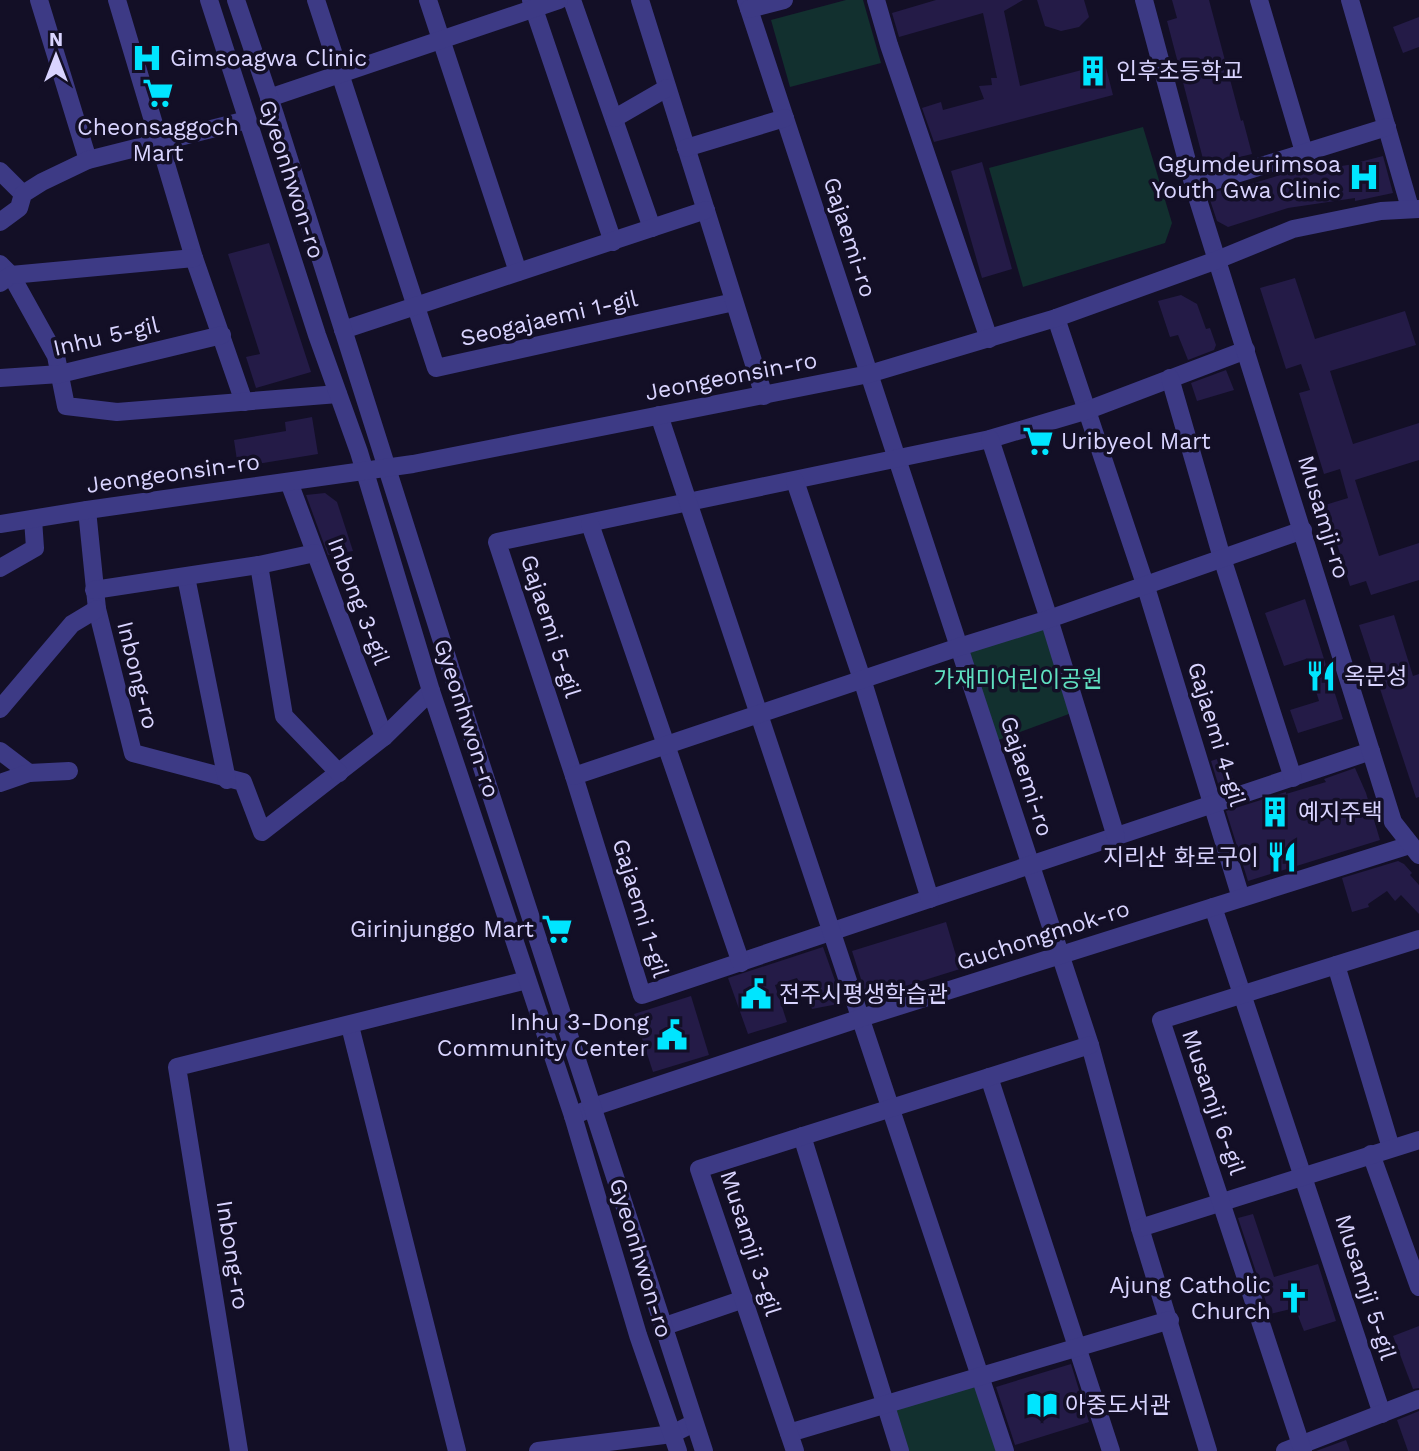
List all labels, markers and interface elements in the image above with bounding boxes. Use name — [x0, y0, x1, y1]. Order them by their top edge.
north arrow — [21, 21, 91, 91]
text: N — [49, 28, 63, 51]
hospital icon: Gimsoagwa Clinic — [130, 41, 164, 75]
place label: Gimsoagwa Clinic — [170, 45, 367, 72]
building icon: 인후초등학교 — [1076, 54, 1110, 88]
place label: 인후초등학교 — [1116, 58, 1243, 85]
supermarket icon: Cheonsaggoch Mart — [141, 76, 175, 110]
street label: Gyeonhwon-ro — [253, 96, 330, 262]
place label: Cheonsaggoch Mart — [77, 114, 239, 167]
place label: Ggumdeurimsoa Youth Gwa Clinic — [1152, 151, 1341, 204]
hospital icon: Ggumdeurimsoa Youth Gwa Clinic — [1347, 160, 1381, 194]
street label: Gajaemi-ro — [817, 174, 882, 301]
street label: Seogajaemi 1-gil — [458, 285, 640, 352]
street label: Inhu 5-gil — [51, 311, 162, 362]
street label: Jeongeonsin-ro — [643, 347, 819, 406]
supermarket icon: Uribyeol Mart — [1021, 424, 1055, 458]
place label: Uribyeol Mart — [1061, 428, 1211, 455]
street label: Jeongeonsin-ro — [85, 448, 261, 499]
street label: Musamji-ro — [1292, 452, 1355, 582]
street label: Inbong 3-gil — [322, 534, 395, 669]
street label: Gajaemi 5-gil — [515, 551, 586, 701]
street label: Inbong-ro — [111, 618, 164, 732]
street label: Gyeonhwon-ro — [428, 635, 505, 801]
street label: Gajaemi 4-gil — [1182, 659, 1251, 809]
restaurant icon: 옥문성 — [1304, 659, 1338, 693]
place label: 옥문성 — [1344, 663, 1407, 690]
park label: 가재미어린이공원 — [933, 666, 1103, 693]
street label: Gajaemi-ro — [994, 713, 1059, 840]
building icon: 예지주택 — [1258, 795, 1292, 829]
place label: 예지주택 — [1298, 799, 1383, 826]
street label: Gajaemi 1-gil — [607, 836, 674, 981]
restaurant icon: 지리산 화로구이 — [1265, 840, 1299, 874]
place label: 지리산 화로구이 — [1103, 844, 1259, 871]
street label: Guchongmok-ro — [953, 895, 1133, 976]
supermarket icon: Girinjunggo Mart — [540, 912, 574, 946]
place label: Girinjunggo Mart — [350, 916, 534, 943]
public building icon: 전주시평생학습관 — [739, 977, 773, 1011]
place label: 전주시평생학습관 — [779, 981, 948, 1008]
place label: Inhu 3-Dong Community Center — [437, 1009, 650, 1062]
public building icon: Inhu 3-Dong Community Center — [655, 1018, 689, 1052]
street label: Musamji 6-gil — [1176, 1026, 1251, 1178]
street label: Musamji 3-gil — [714, 1167, 787, 1319]
street label: Gyeonhwon-ro — [603, 1175, 678, 1341]
street label: Inbong-ro — [211, 1199, 254, 1312]
street label: Musamji 5-gil — [1329, 1211, 1402, 1363]
place label: Ajung Catholic Church — [1109, 1272, 1271, 1325]
church icon: Ajung Catholic Church — [1277, 1281, 1311, 1315]
library icon: 아중도서관 — [1025, 1388, 1059, 1422]
place label: 아중도서관 — [1065, 1392, 1171, 1419]

